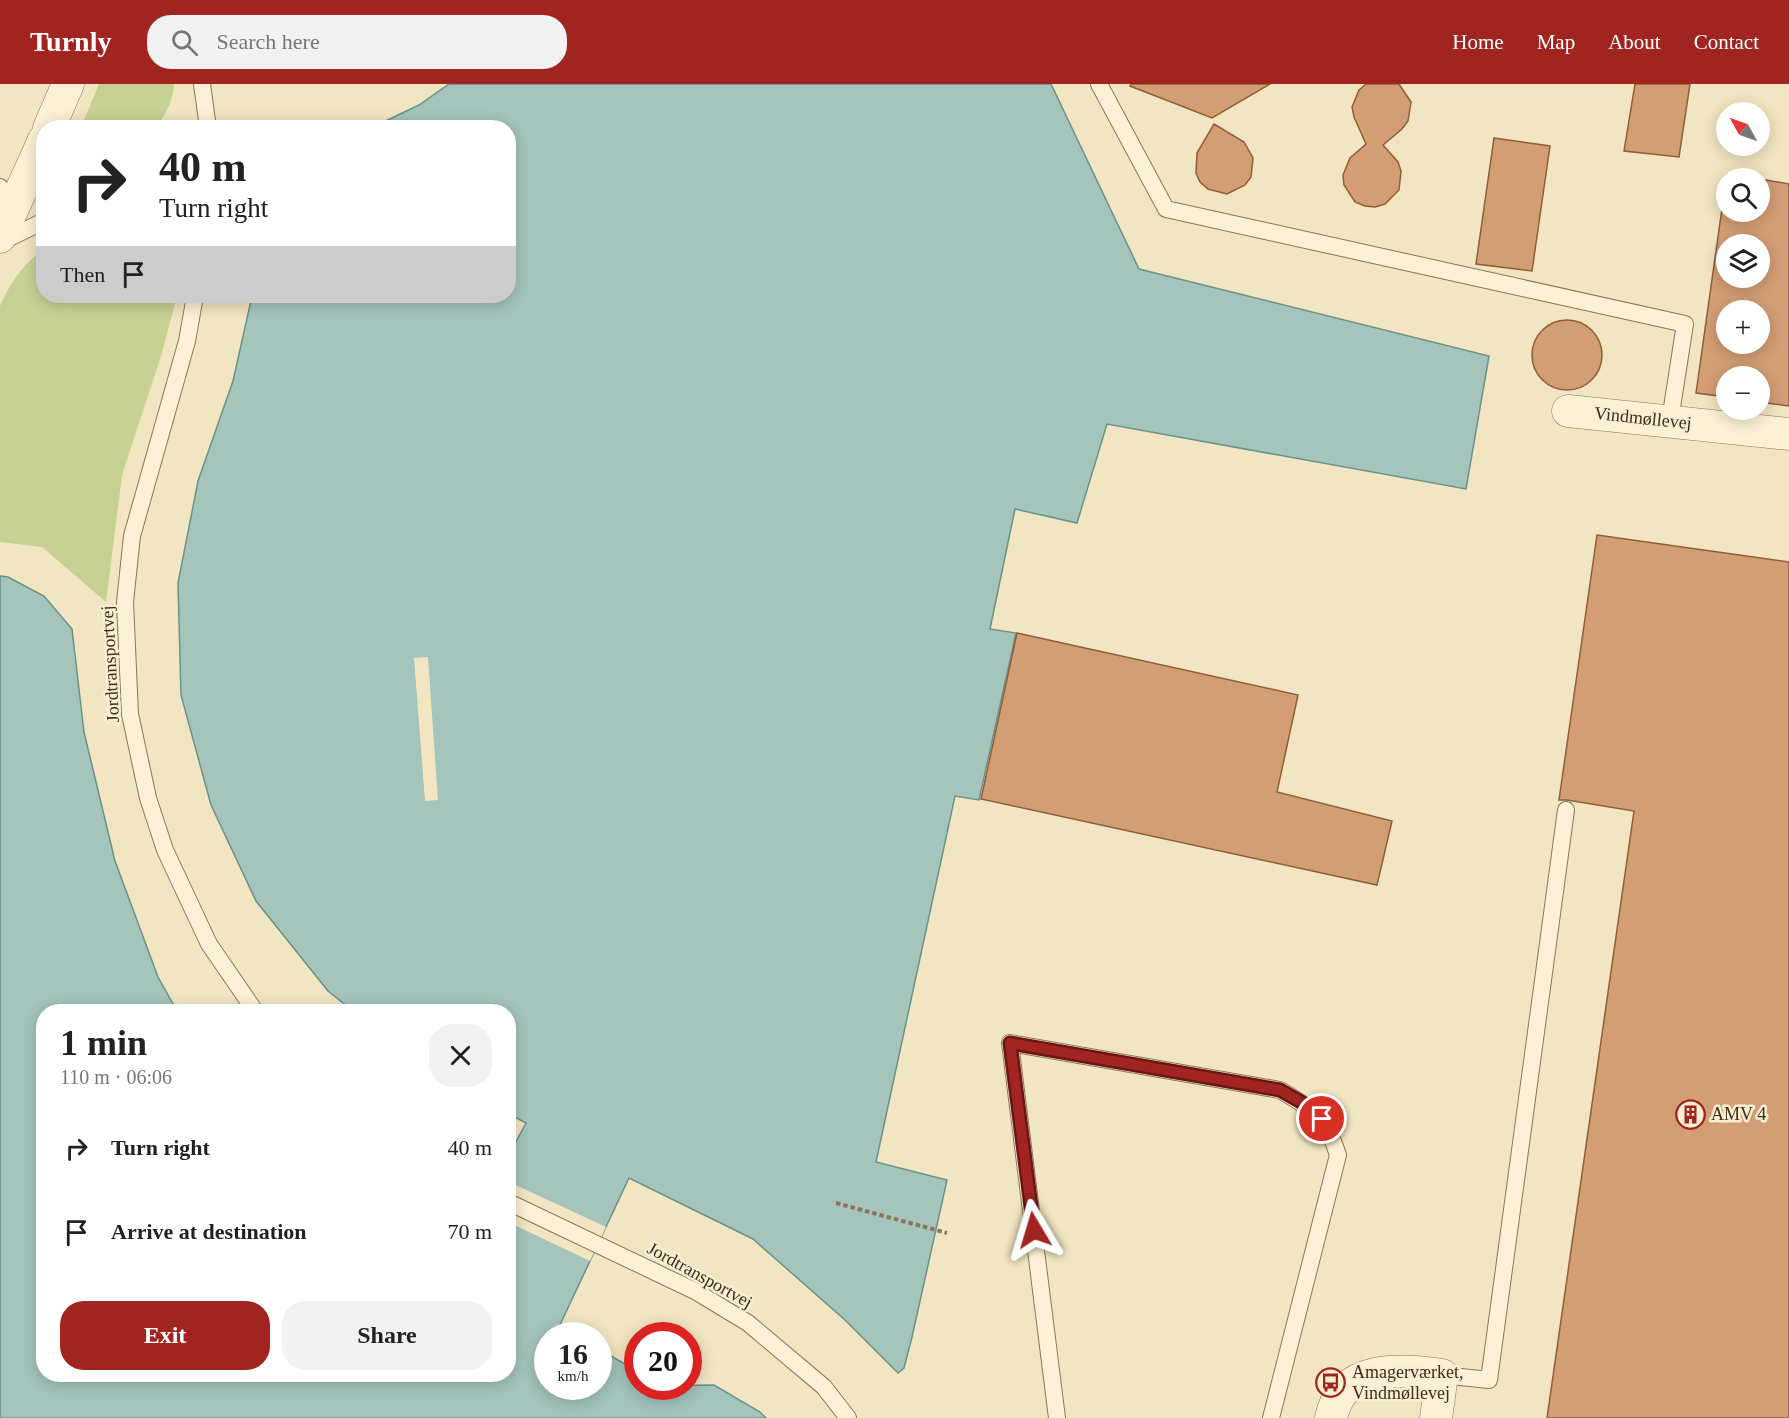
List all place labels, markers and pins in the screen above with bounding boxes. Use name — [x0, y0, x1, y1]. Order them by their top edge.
pin — [1296, 1093, 1347, 1144]
building icon: AMV 4 — [1674, 1098, 1706, 1130]
place label: AMV 4 — [1711, 1104, 1766, 1124]
place label: Amagerværket, Vindmøllevej — [1352, 1362, 1463, 1403]
bus stop icon: Amagerværket, Vindmøllevej — [1315, 1366, 1347, 1398]

